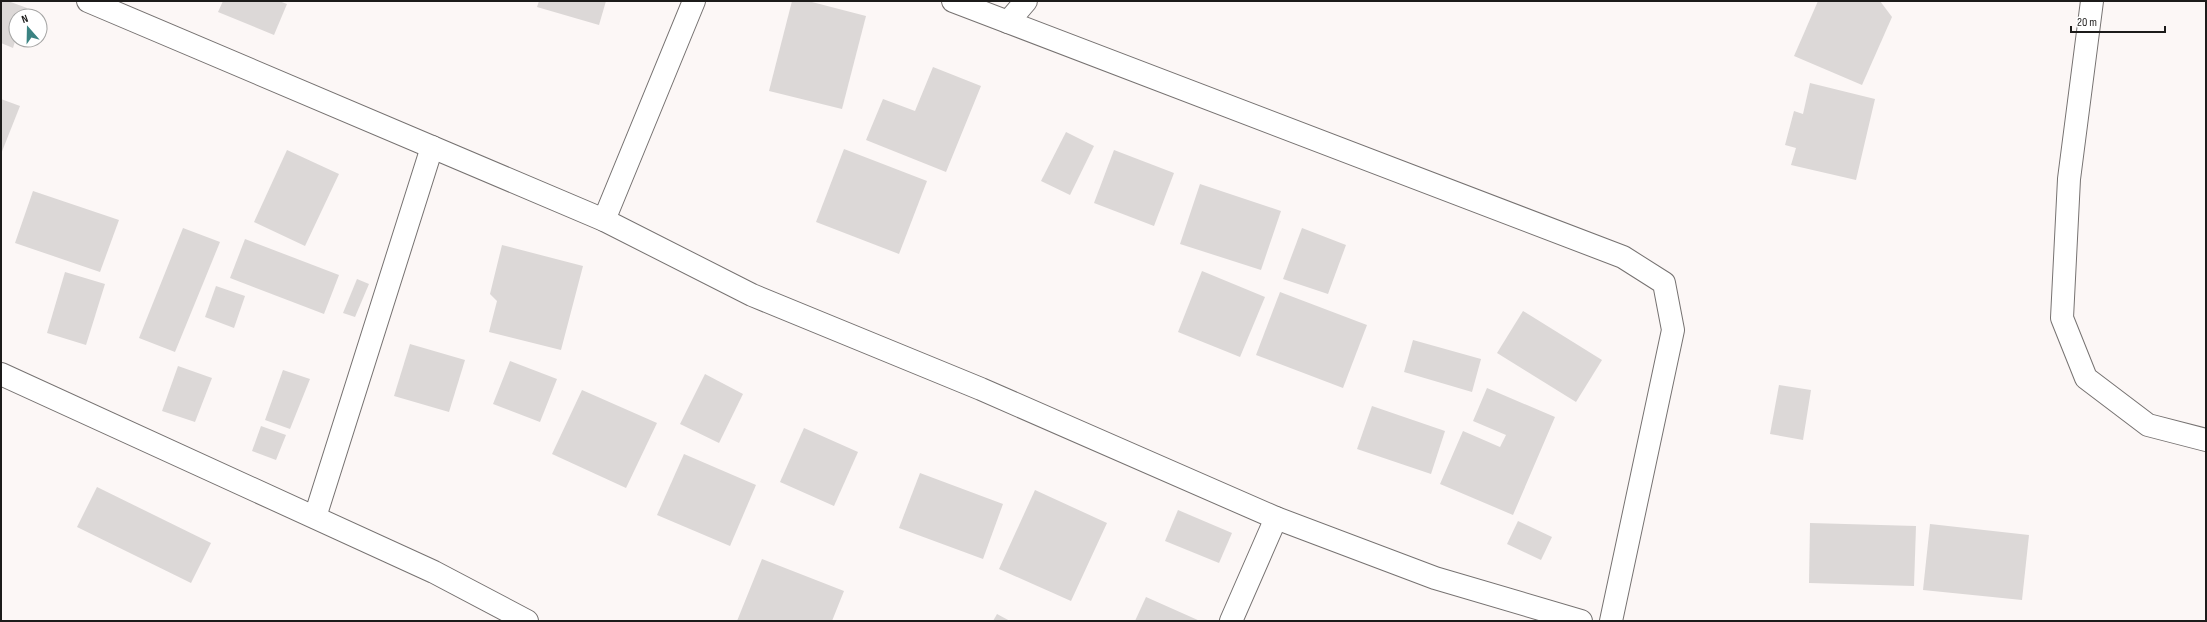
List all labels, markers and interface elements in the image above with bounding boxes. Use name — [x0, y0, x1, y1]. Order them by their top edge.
north arrow — [8, 8, 48, 48]
scale bar — [2071, 8, 2165, 34]
text: N — [20, 12, 30, 26]
text: 20 m — [2077, 15, 2097, 30]

